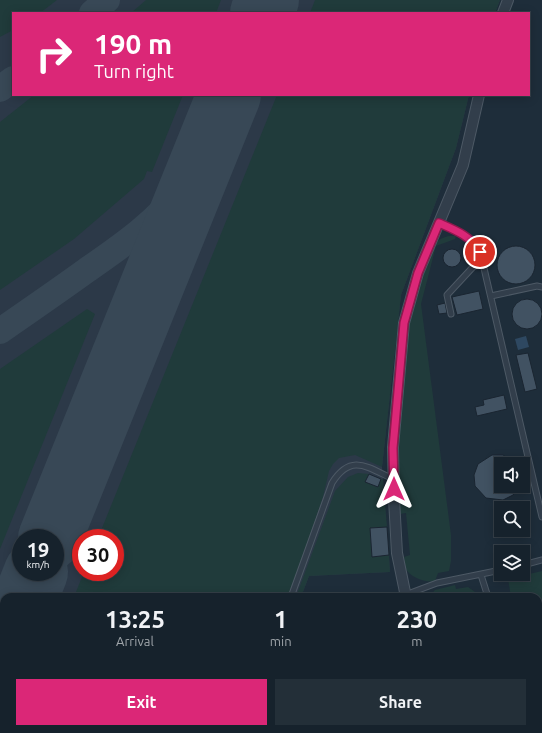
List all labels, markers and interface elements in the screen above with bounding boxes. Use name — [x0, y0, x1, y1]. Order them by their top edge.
icon: right — [28, 28, 80, 80]
text: 190 m — [94, 28, 172, 59]
text: Turn right — [94, 61, 174, 81]
pin — [463, 235, 497, 269]
icon: arrive — [469, 241, 491, 263]
map controls — [494, 457, 530, 581]
button: sound — [494, 457, 530, 493]
position arrow — [373, 468, 415, 510]
button: search — [494, 501, 530, 537]
speed limit sign: 30 — [72, 529, 124, 581]
text: 19 — [27, 538, 49, 561]
button: layers — [494, 545, 530, 581]
text: km/h — [26, 559, 50, 570]
text: 13:25 — [105, 606, 165, 633]
text: 1 — [274, 606, 287, 633]
text: 230 — [397, 606, 437, 633]
text: Arrival — [116, 634, 154, 648]
text: min — [270, 634, 292, 648]
text: m — [411, 634, 422, 648]
button: Exit — [16, 679, 267, 725]
button: Share — [275, 679, 526, 725]

